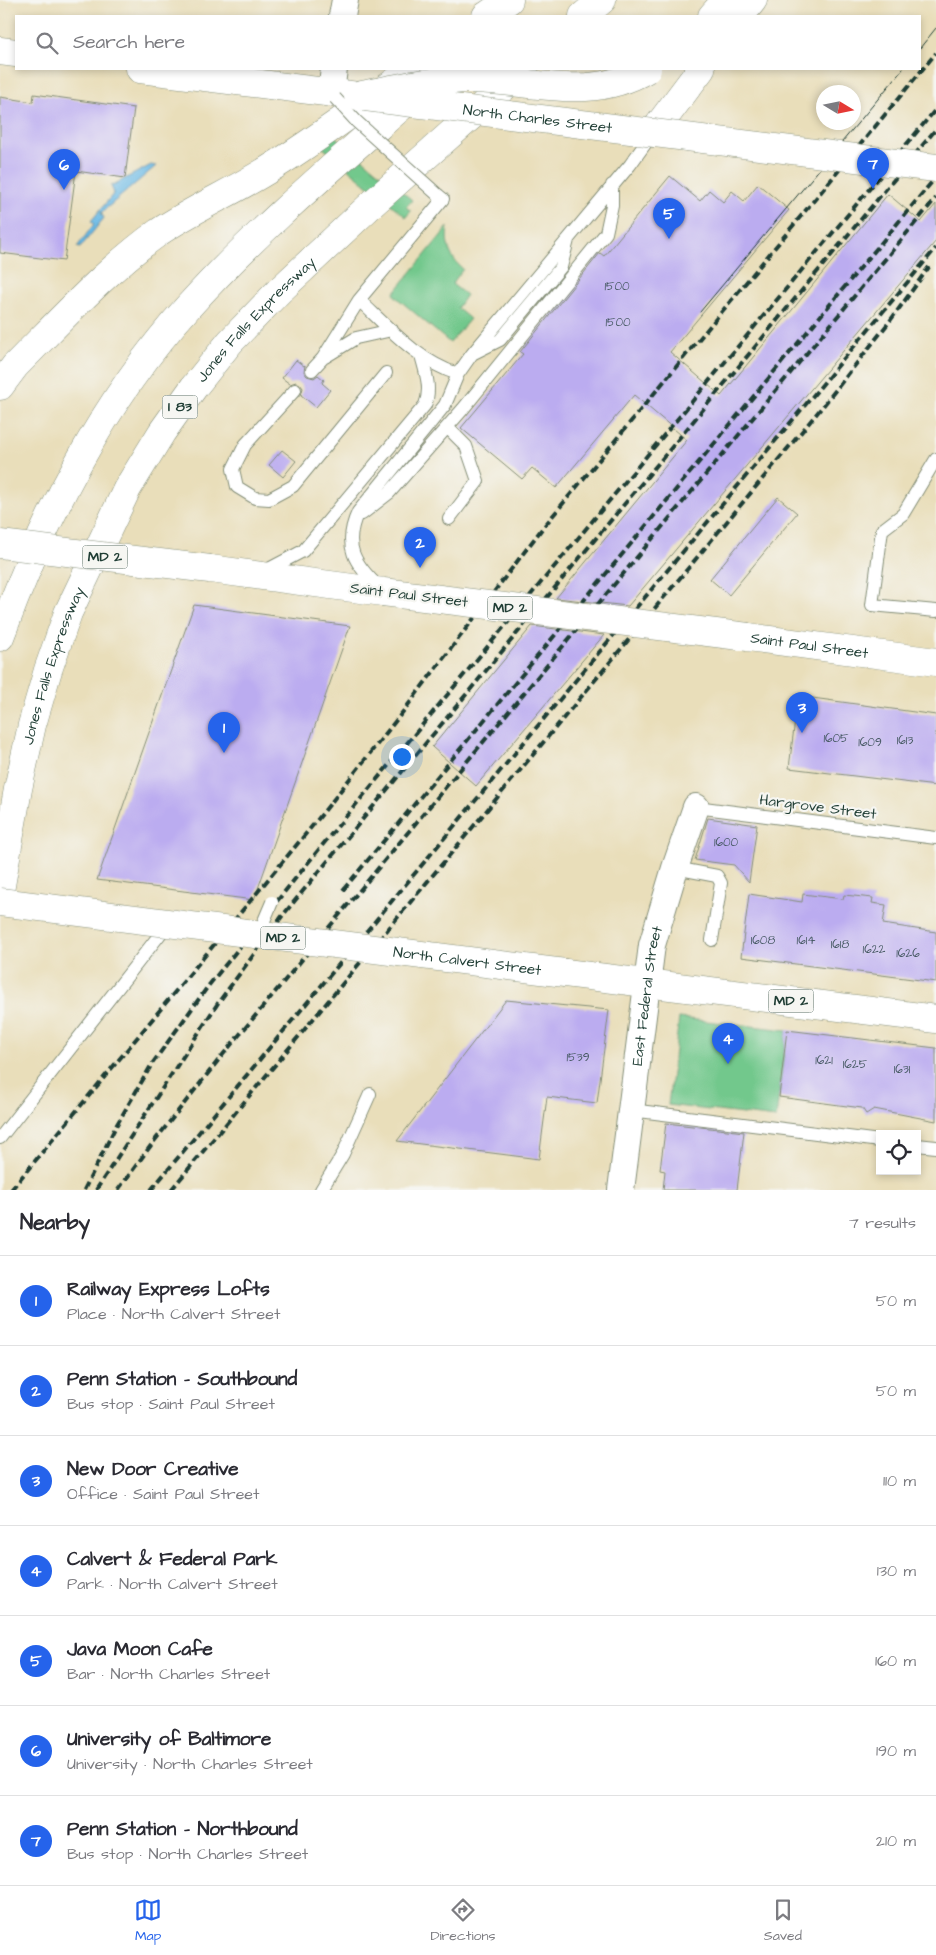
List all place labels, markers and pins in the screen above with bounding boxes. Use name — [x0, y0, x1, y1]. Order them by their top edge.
pin: 7 — [857, 148, 889, 189]
pin: 6 — [48, 149, 80, 190]
pin: 5 — [653, 198, 685, 239]
pin: 2 — [404, 527, 436, 568]
pin: 3 — [786, 692, 818, 733]
pin: 1 — [208, 712, 240, 753]
pin: 4 — [712, 1023, 744, 1064]

